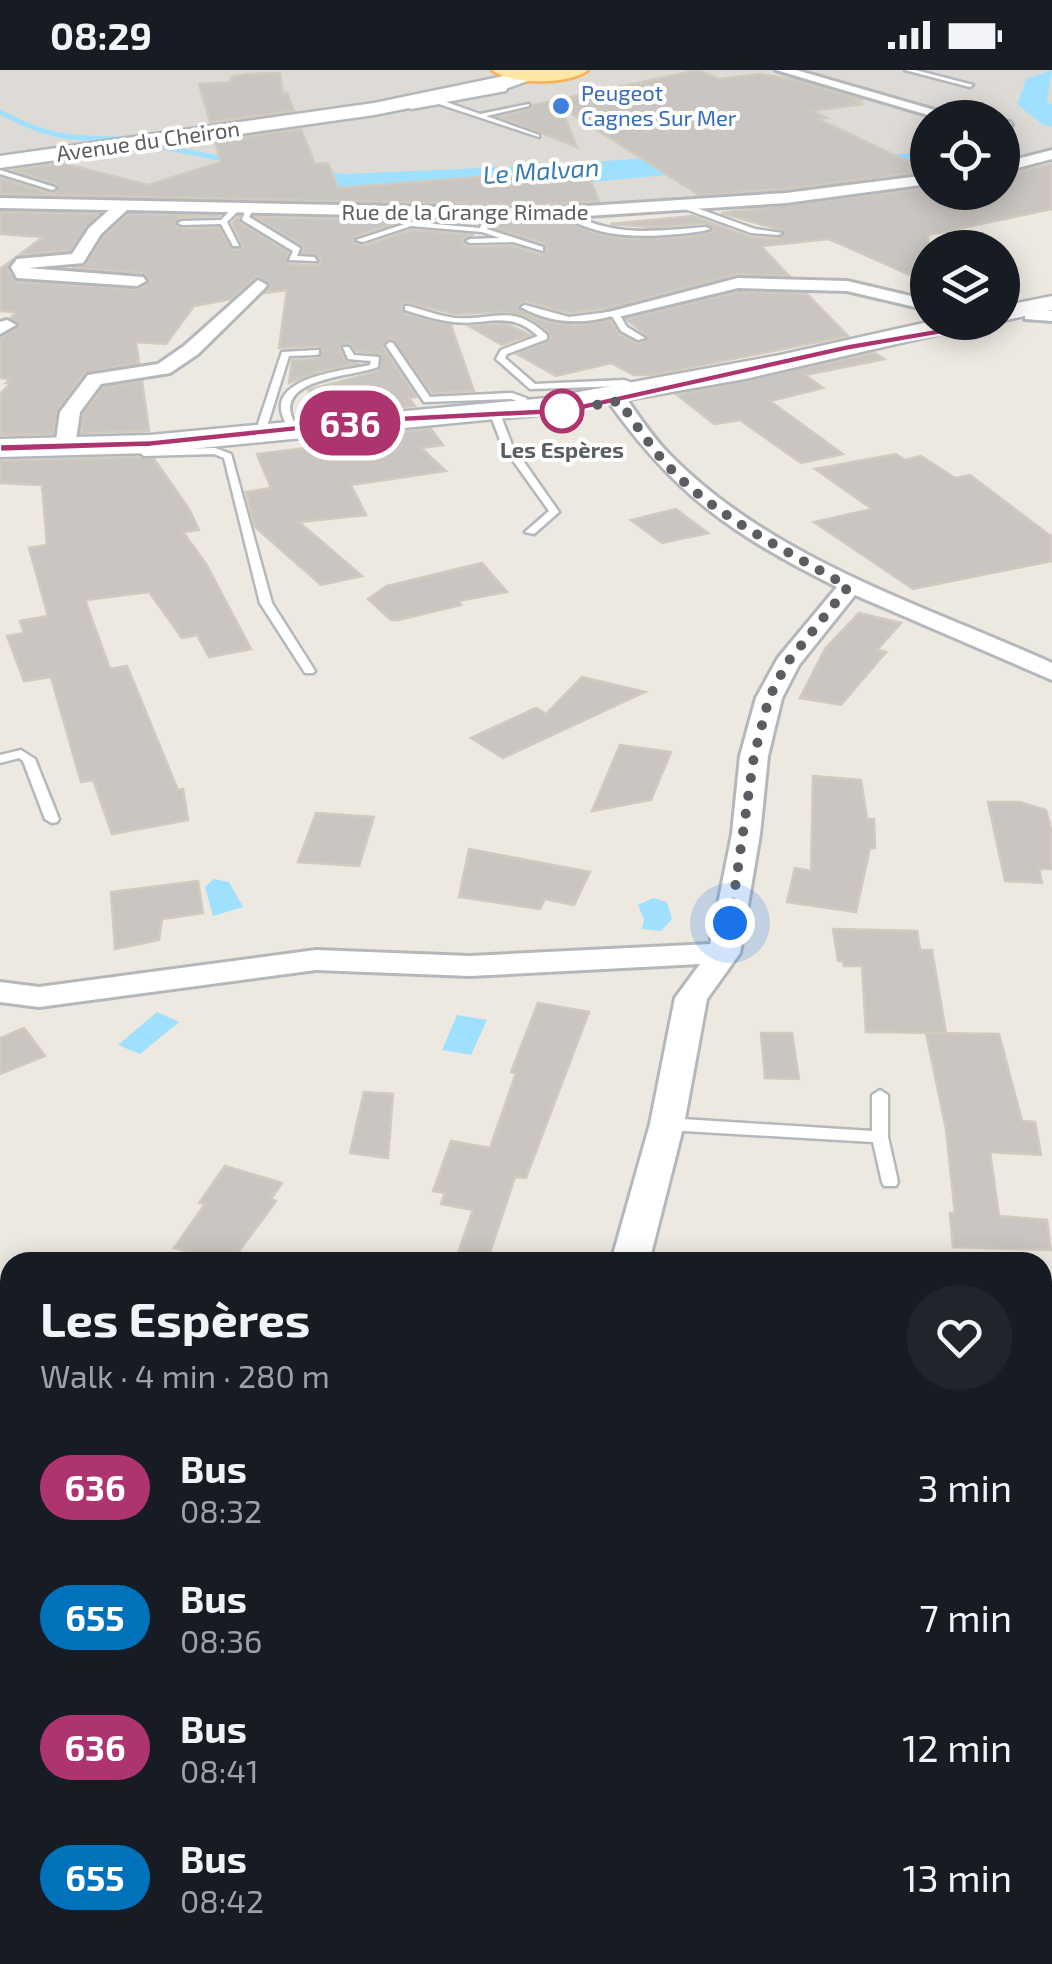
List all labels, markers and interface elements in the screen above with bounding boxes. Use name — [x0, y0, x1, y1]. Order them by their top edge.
text: 08:29 — [50, 12, 152, 58]
place label: Peugeot Cagnes Sur Mer — [581, 79, 737, 130]
marker: Peugeot Cagnes Sur Mer — [550, 95, 572, 117]
map controls — [910, 100, 1020, 340]
button: locate — [910, 100, 1020, 210]
street label: Avenue du Cheiron — [54, 114, 241, 166]
water label: Le Malvan — [482, 151, 600, 189]
street label: Rue de la Grange Rimade — [342, 198, 588, 224]
button: layers — [910, 230, 1020, 340]
line badge: 636 — [292, 390, 408, 456]
marker: Les Espères — [541, 390, 583, 432]
text: 636 — [319, 402, 381, 444]
place label: Les Espères — [500, 436, 624, 462]
your location — [705, 898, 755, 948]
button: heart — [907, 1285, 1012, 1390]
text: Les Espères — [40, 1289, 310, 1347]
text: Walk · 4 min · 280 m — [40, 1356, 330, 1394]
text: Bus — [180, 1445, 247, 1491]
text: 3 min — [918, 1464, 1012, 1510]
text: 636 — [64, 1466, 126, 1508]
text: 08:32 — [180, 1491, 262, 1529]
text: Bus — [180, 1575, 247, 1621]
text: 7 min — [919, 1594, 1012, 1640]
text: 655 — [65, 1596, 125, 1638]
text: 08:36 — [180, 1621, 262, 1659]
text: Bus — [180, 1705, 247, 1751]
text: 12 min — [902, 1724, 1012, 1770]
text: 636 — [64, 1726, 126, 1768]
text: 08:41 — [180, 1751, 259, 1789]
text: Bus — [180, 1835, 247, 1881]
text: 13 min — [902, 1854, 1012, 1900]
text: 655 — [65, 1856, 125, 1898]
text: 08:42 — [180, 1881, 264, 1919]

